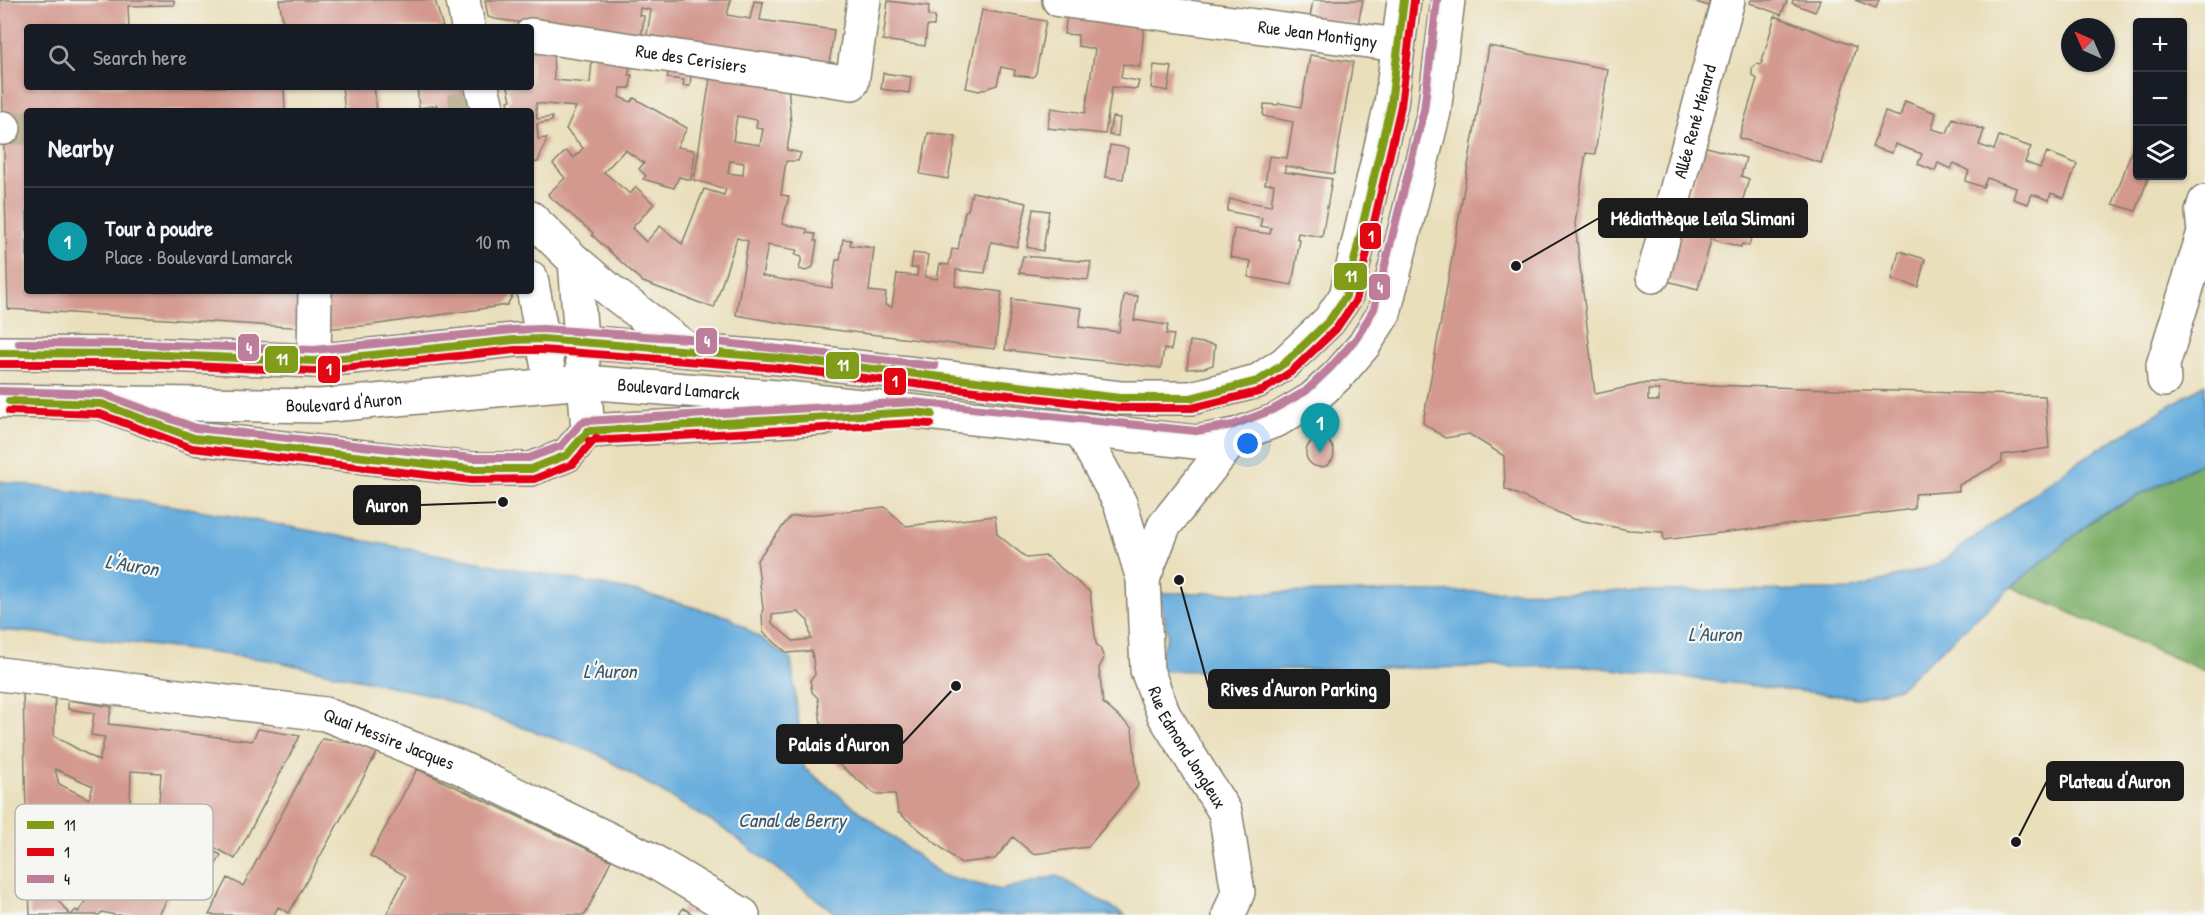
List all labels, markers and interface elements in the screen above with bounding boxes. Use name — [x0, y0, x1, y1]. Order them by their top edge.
street label: Rue Jean Montigny — [1257, 14, 1379, 54]
north arrow — [2061, 18, 2115, 72]
map controls — [2133, 18, 2187, 180]
button: + — [2133, 18, 2187, 72]
search box — [24, 24, 534, 90]
street label: Rue des Cerisiers — [634, 38, 749, 79]
icon: search — [45, 41, 78, 74]
text: Search here — [93, 42, 187, 72]
street label: Allée René Ménard — [1667, 62, 1722, 181]
button: − — [2133, 72, 2187, 126]
button: layers — [2133, 126, 2187, 180]
text: Nearby — [48, 130, 114, 165]
callout: Médiathèque Leïla Slimani — [1599, 199, 1807, 237]
text: Médiathèque Leïla Slimani — [1611, 204, 1795, 232]
text: Tour à poudre — [105, 213, 213, 243]
line badge: 1 — [1359, 222, 1382, 250]
text: 1 — [1368, 225, 1374, 247]
text: 1 — [64, 228, 71, 255]
text: 10 m — [476, 228, 510, 255]
text: Place · Boulevard Lamarck — [105, 243, 293, 270]
line badge: 11 — [1333, 262, 1368, 291]
text: 11 — [1345, 265, 1357, 287]
line badge: 4 — [1368, 273, 1391, 301]
text: 4 — [1377, 276, 1383, 298]
line badge: 4 — [695, 327, 718, 355]
text: 4 — [704, 330, 710, 352]
line badge: 4 — [237, 333, 260, 362]
text: 4 — [246, 337, 252, 359]
line badge: 11 — [264, 345, 299, 374]
text: 11 — [276, 348, 288, 370]
line badge: 11 — [825, 351, 860, 380]
text: 11 — [837, 354, 849, 376]
line badge: 1 — [317, 355, 341, 384]
text: 1 — [326, 358, 332, 380]
line badge: 1 — [883, 367, 907, 396]
text: 1 — [892, 370, 898, 392]
street label: Boulevard Lamarck — [617, 372, 741, 406]
street label: Boulevard d'Auron — [286, 386, 403, 418]
pin: 1 — [1300, 404, 1340, 453]
your location — [1233, 429, 1262, 458]
callout: Auron — [354, 486, 420, 524]
text: Auron — [366, 491, 408, 518]
water label: L'Auron — [104, 547, 162, 582]
water label: L'Auron — [1688, 620, 1744, 647]
water label: L'Auron — [583, 657, 639, 684]
callout: Rives d'Auron Parking — [1209, 670, 1389, 708]
text: Rives d'Auron Parking — [1221, 675, 1377, 703]
street label: Rue Edmond Jongleux — [1142, 683, 1233, 813]
street label: Quai Messire Jacques — [320, 702, 458, 776]
callout: Palais d'Auron — [777, 725, 902, 763]
text: Palais d'Auron — [788, 730, 890, 757]
callout: Plateau d'Auron — [2047, 762, 2183, 800]
text: Plateau d'Auron — [2059, 767, 2171, 794]
legend — [15, 804, 213, 900]
water label: Canal de Berry — [738, 806, 848, 834]
text: 11 — [64, 814, 76, 836]
text: 1 — [64, 841, 70, 863]
text: 4 — [64, 868, 70, 890]

